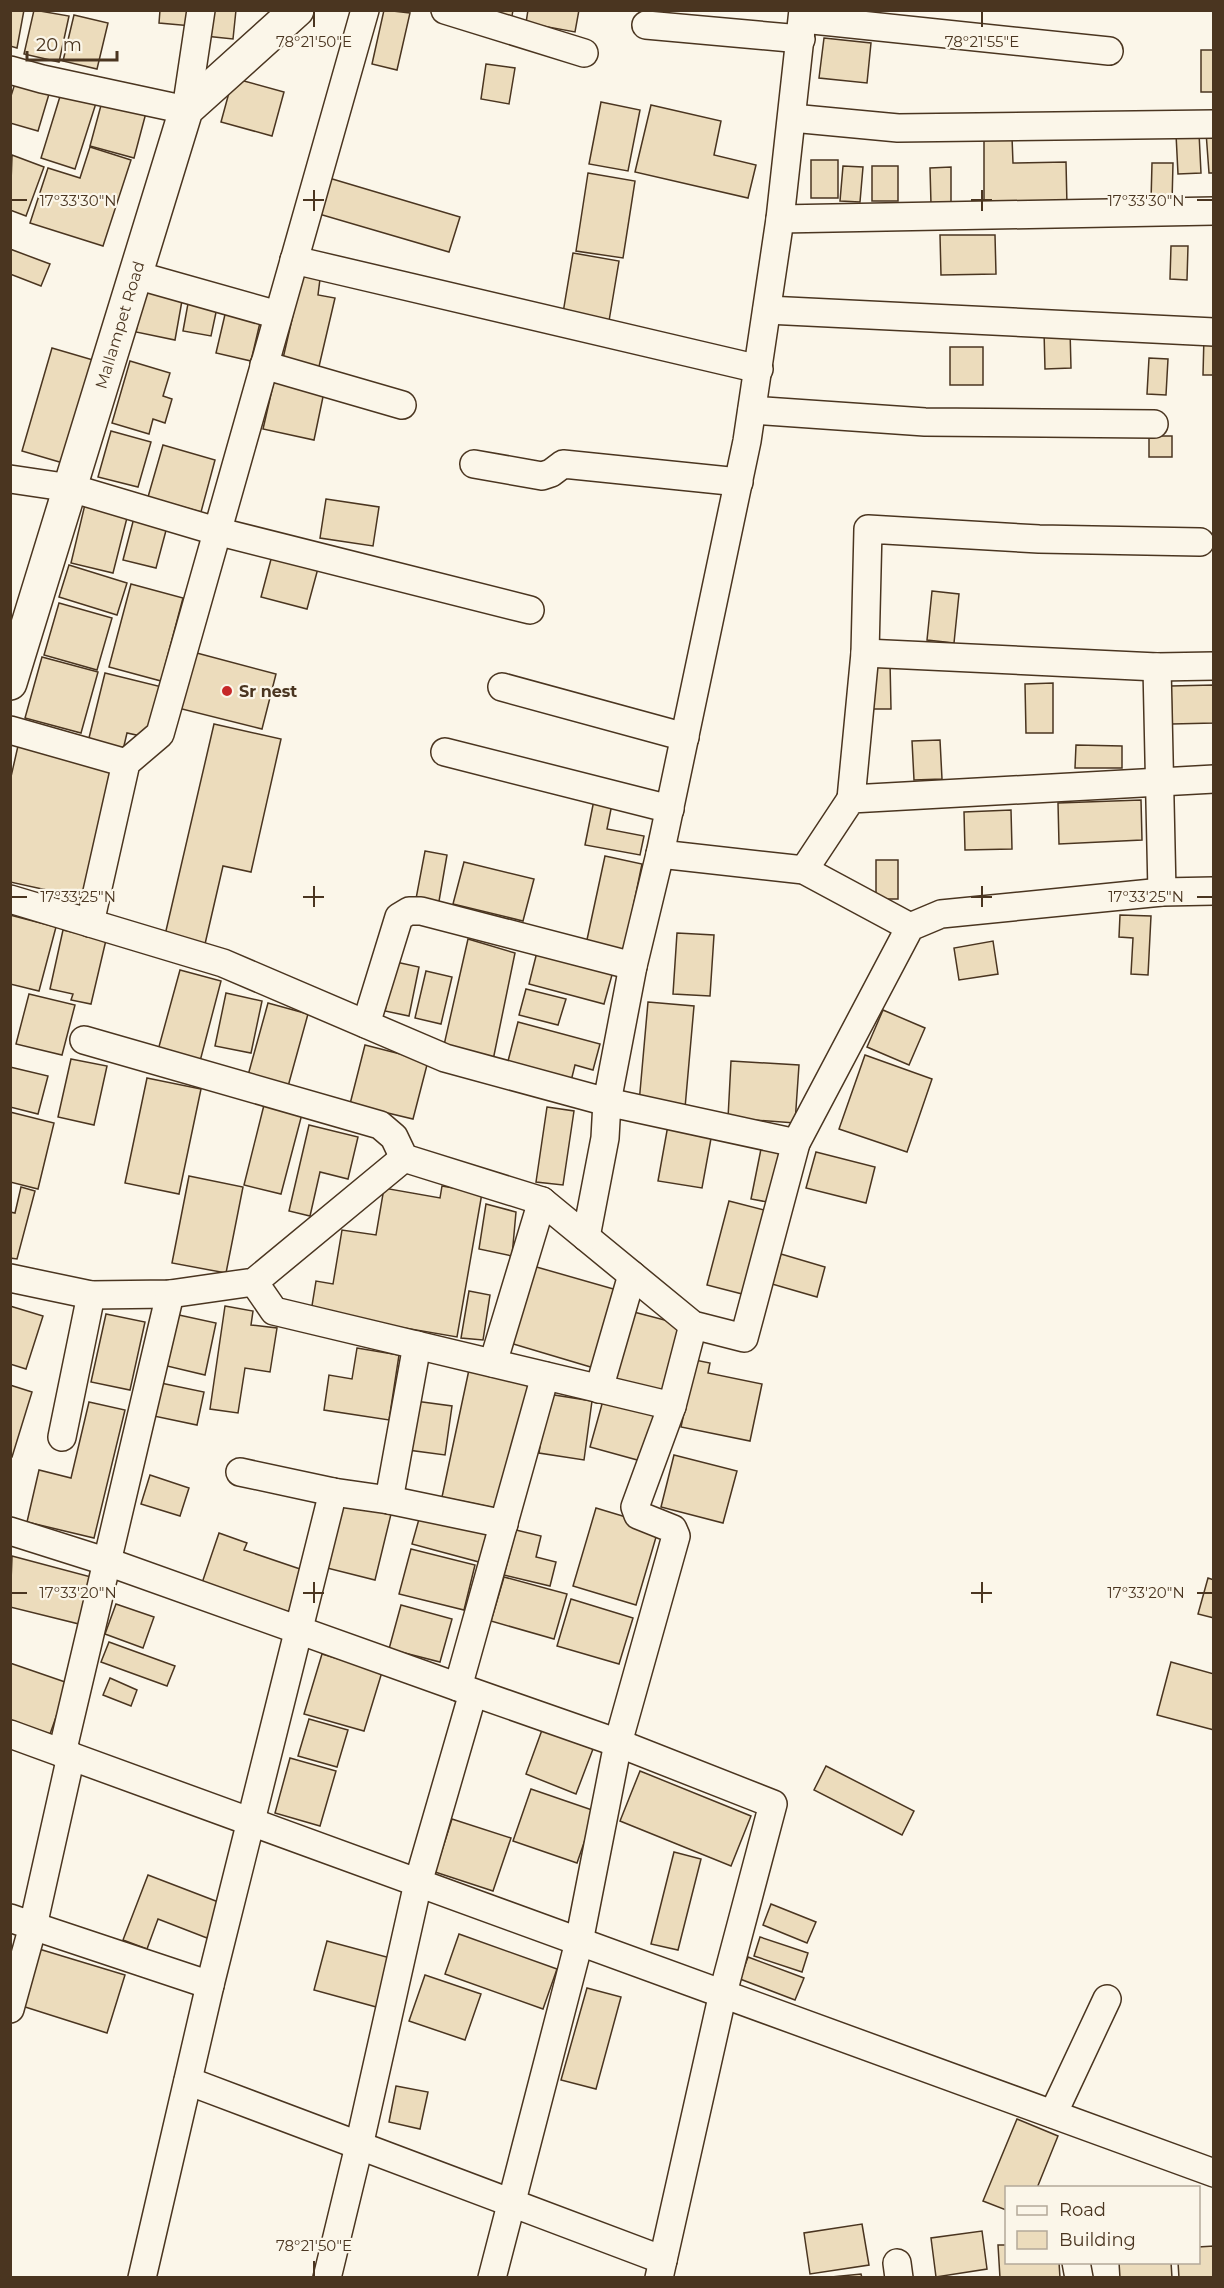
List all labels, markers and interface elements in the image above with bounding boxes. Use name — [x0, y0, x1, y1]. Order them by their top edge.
scale bar — [27, 24, 117, 62]
text: 78°21'50"E — [276, 32, 352, 51]
text: 78°21'55"E — [945, 32, 1019, 51]
text: 20 m — [36, 34, 82, 56]
text: 17°33'30"N — [39, 191, 117, 210]
text: 17°33'30"N — [1107, 191, 1185, 210]
street label: Mallampet Road — [92, 259, 148, 391]
place label: Sr nest — [239, 682, 297, 701]
marker: Sr nest — [220, 684, 234, 698]
text: 17°33'25"N — [40, 887, 116, 906]
text: 17°33'25"N — [1108, 887, 1184, 906]
text: 17°33'20"N — [39, 1583, 117, 1602]
text: 17°33'20"N — [1107, 1583, 1185, 1602]
legend — [1005, 2186, 1200, 2264]
text: Road — [1059, 2199, 1106, 2221]
text: Building — [1059, 2229, 1136, 2251]
text: 78°21'50"E — [276, 2236, 352, 2255]

